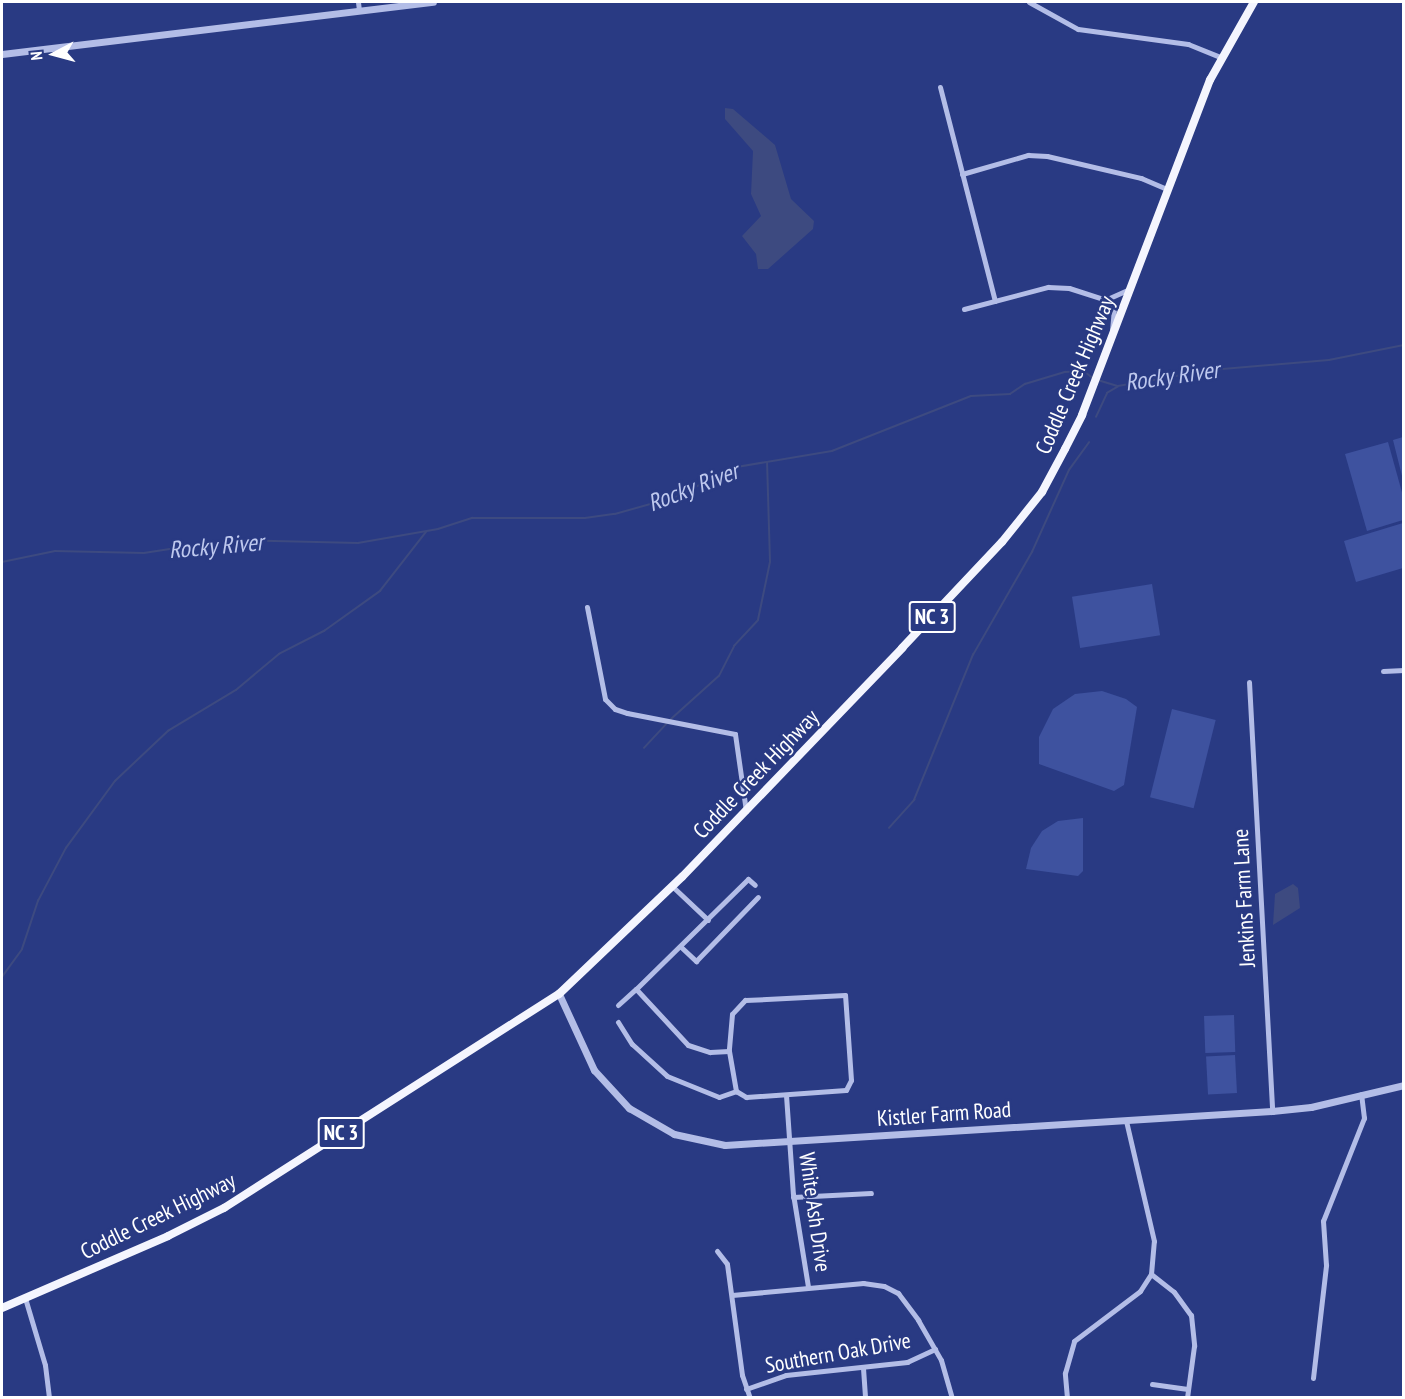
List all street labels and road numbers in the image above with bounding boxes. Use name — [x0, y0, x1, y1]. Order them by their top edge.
street label: Coddle Creek Highway — [1030, 292, 1120, 458]
road number: NC 3 — [908, 599, 956, 635]
street label: Coddle Creek Highway — [688, 704, 824, 844]
street label: Jenkins Farm Lane — [1227, 828, 1261, 968]
street label: Kistler Farm Road — [876, 1096, 1012, 1132]
road number: NC 3 — [317, 1115, 365, 1151]
street label: White Ash Drive — [794, 1150, 836, 1274]
street label: Coddle Creek Highway — [76, 1167, 240, 1265]
street label: Southern Oak Drive — [763, 1327, 913, 1379]

